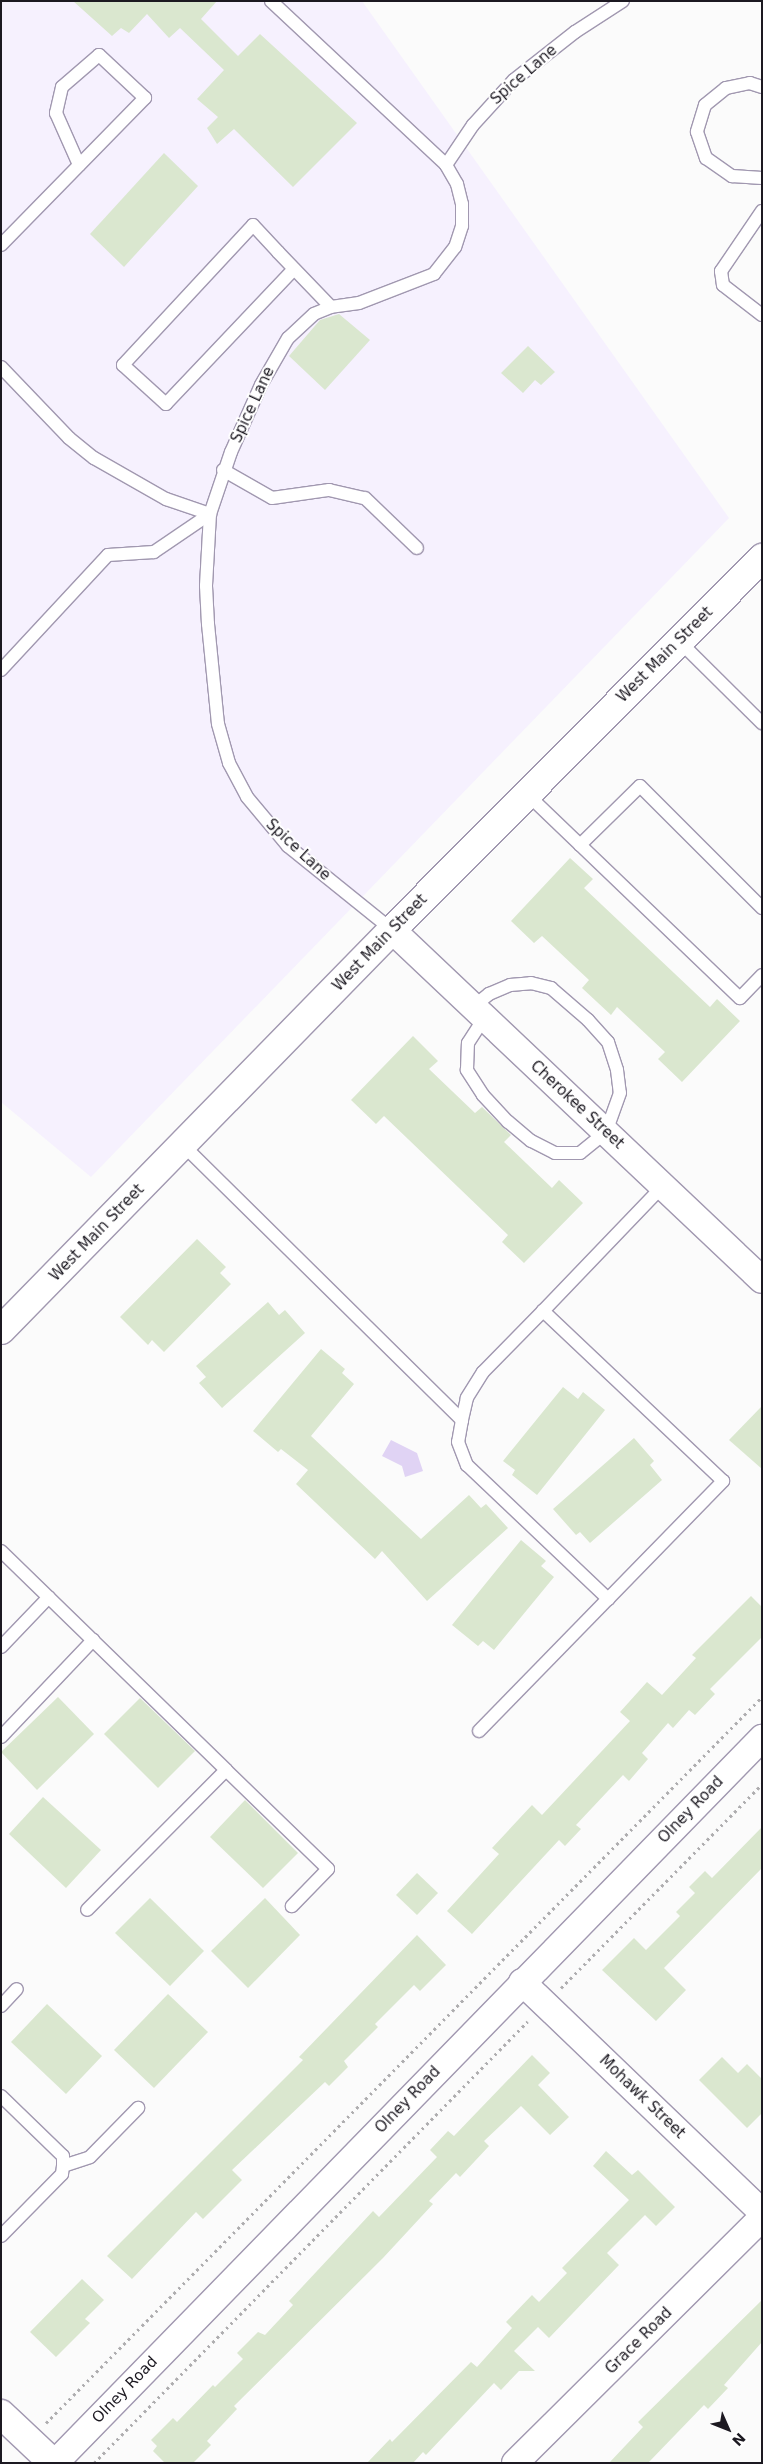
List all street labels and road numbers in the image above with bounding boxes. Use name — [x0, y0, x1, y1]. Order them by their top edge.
street label: Spice Lane — [487, 41, 561, 109]
street label: Spice Lane — [228, 364, 278, 446]
street label: West Main Street — [613, 603, 717, 707]
street label: Spice Lane — [262, 816, 334, 884]
street label: West Main Street — [329, 891, 431, 995]
street label: Cherokee Street — [527, 1057, 627, 1153]
street label: West Main Street — [46, 1181, 148, 1285]
street label: Olney Road — [655, 1773, 727, 1847]
street label: Mohawk Street — [595, 2052, 689, 2142]
street label: Olney Road — [372, 2063, 444, 2137]
street label: Grace Road — [602, 2304, 676, 2378]
street label: Olney Road — [89, 2353, 161, 2427]

